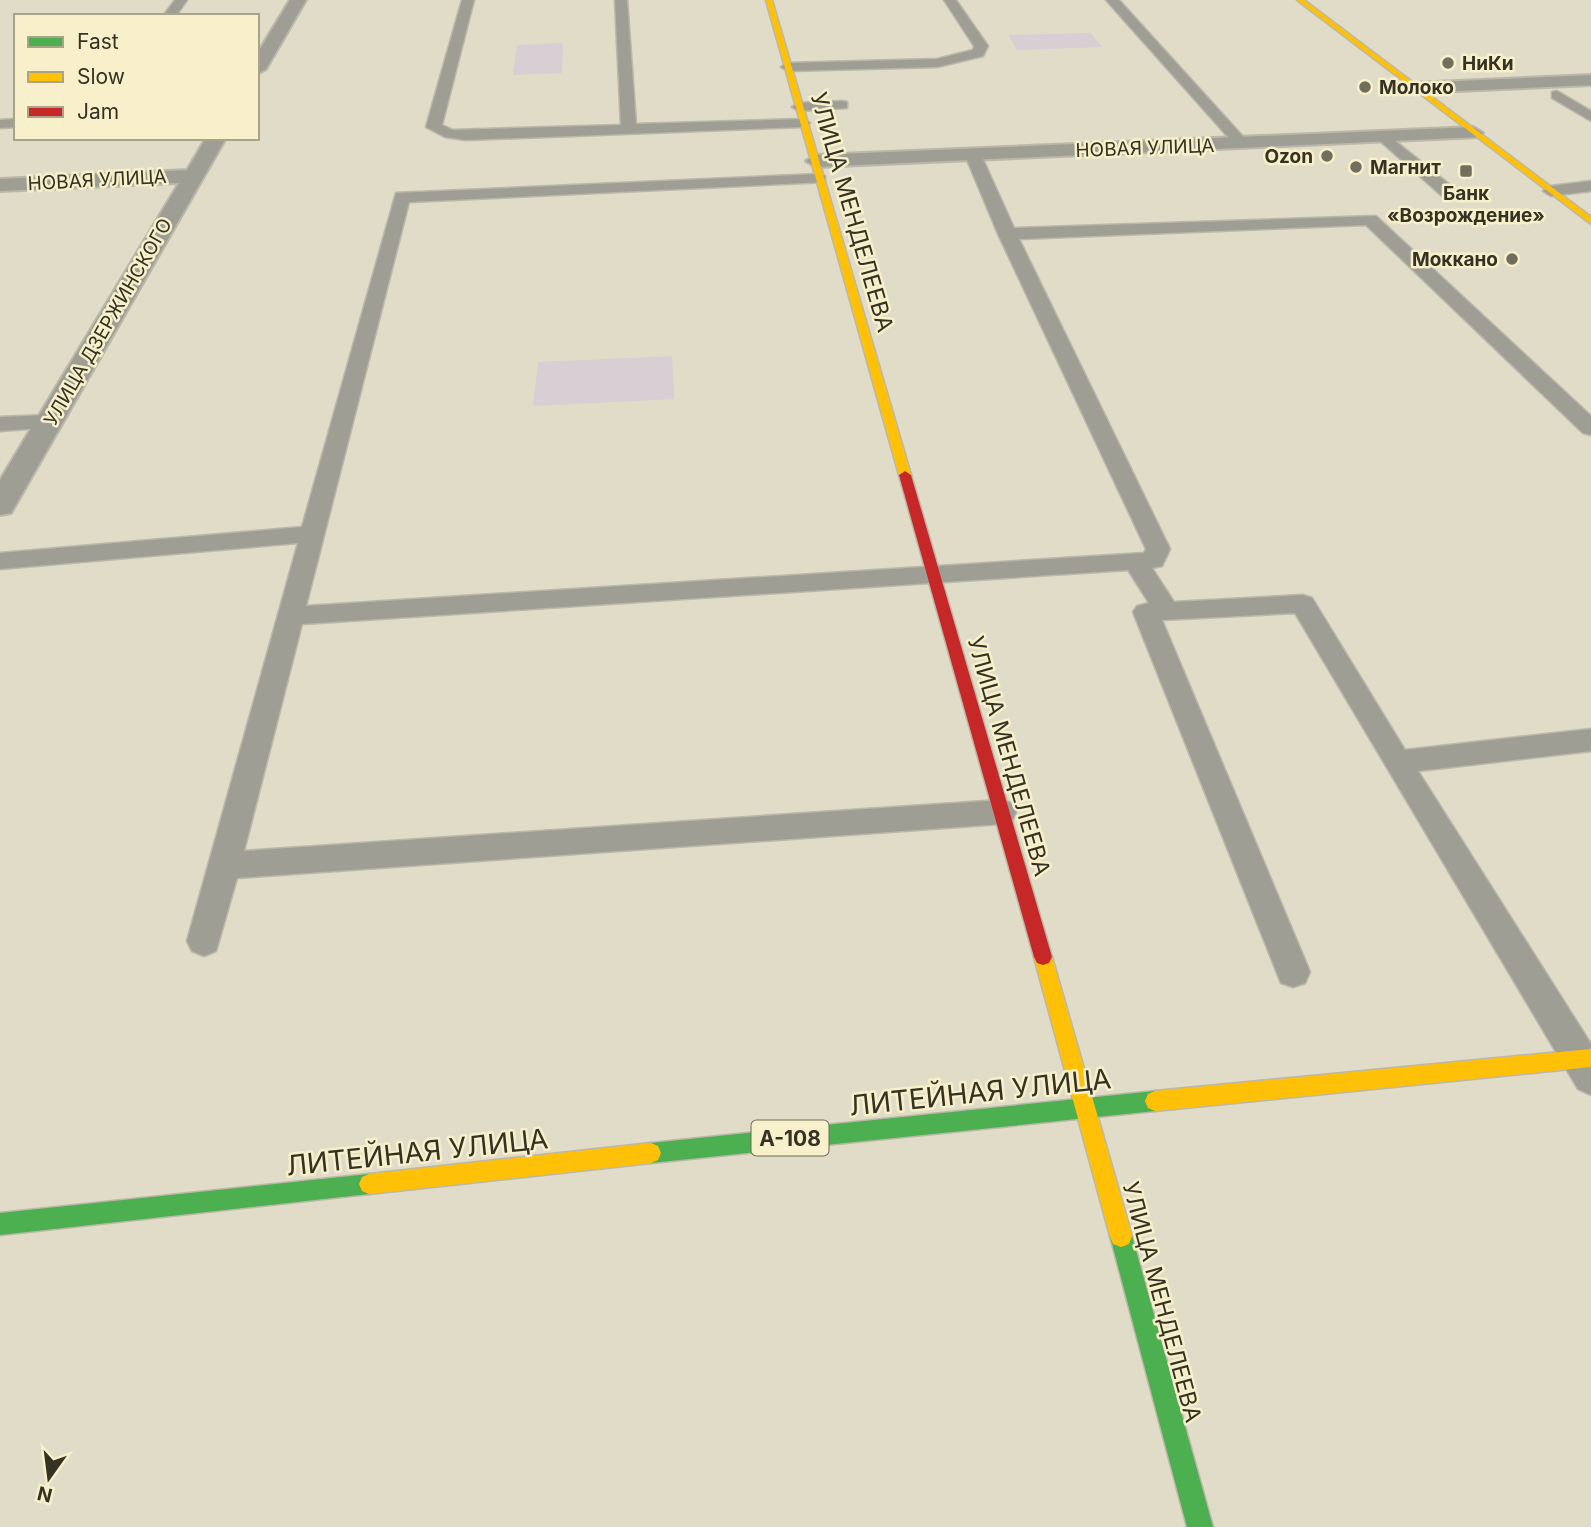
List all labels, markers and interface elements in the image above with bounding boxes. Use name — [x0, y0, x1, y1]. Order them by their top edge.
legend — [14, 14, 259, 140]
text: Fast — [77, 29, 119, 54]
place label: НиКи — [1462, 52, 1514, 75]
marker: НиКи — [1440, 55, 1456, 71]
text: Slow — [77, 64, 125, 89]
place label: Молоко — [1379, 76, 1454, 99]
marker: Молоко — [1357, 79, 1373, 95]
street label: УЛИЦА МЕНДЕЛЕЕВА — [804, 89, 900, 335]
text: Jam — [77, 99, 119, 124]
street label: НОВАЯ УЛИЦА — [1075, 134, 1215, 162]
place label: Ozon — [1264, 145, 1313, 168]
marker: Ozon — [1319, 148, 1335, 164]
place label: Магнит — [1370, 156, 1441, 179]
marker: Магнит — [1348, 159, 1364, 175]
marker: Банк «Возрождение» — [1458, 163, 1474, 179]
street label: НОВАЯ УЛИЦА — [27, 165, 167, 195]
place label: Банк «Возрождение» — [1387, 182, 1545, 227]
street label: УЛИЦА ДЗЕРЖИНСКОГО — [39, 214, 177, 430]
place label: Моккано — [1412, 248, 1498, 271]
marker: Моккано — [1504, 251, 1520, 267]
street label: УЛИЦА МЕНДЕЛЕЕВА — [961, 633, 1057, 879]
street label: ЛИТЕЙНАЯ УЛИЦА — [847, 1060, 1113, 1123]
street label: ЛИТЕЙНАЯ УЛИЦА — [284, 1120, 550, 1183]
road number: А-108 — [752, 1120, 828, 1156]
street label: УЛИЦА МЕНДЕЛЕЕВА — [1116, 1179, 1208, 1426]
north arrow — [14, 1443, 84, 1513]
text: N — [35, 1481, 55, 1507]

